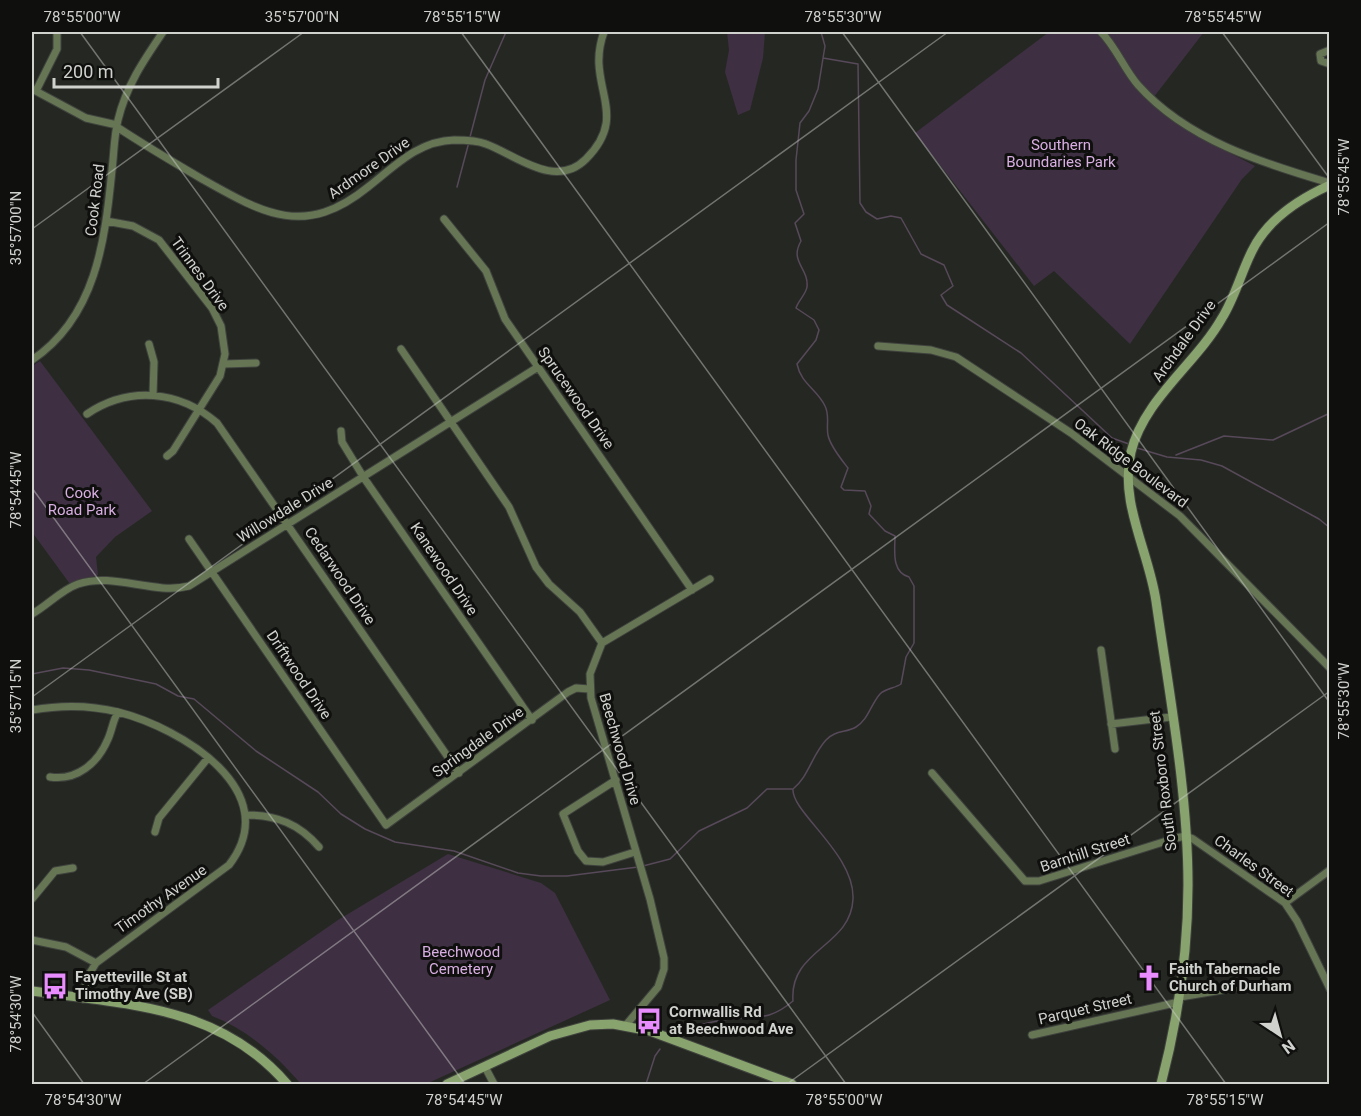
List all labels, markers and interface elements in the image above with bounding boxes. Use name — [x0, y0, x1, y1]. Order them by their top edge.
text: 78°55'00"W — [44, 8, 120, 26]
text: 35°57'00"N — [265, 8, 339, 26]
text: 78°55'15"W — [424, 8, 500, 26]
text: 78°55'30"W — [805, 8, 881, 26]
text: 78°55'45"W — [1185, 8, 1261, 26]
scale bar — [54, 51, 218, 89]
text: 200 m — [63, 61, 114, 82]
street label: Ardmore Drive — [325, 133, 413, 203]
park label: Southern Boundaries Park — [1006, 136, 1116, 171]
text: 78°55'45"W — [1335, 139, 1353, 215]
street label: Cook Road — [82, 163, 108, 237]
text: 35°57'00"N — [7, 191, 25, 265]
street label: Trinnes Drive — [167, 234, 233, 314]
street label: Archdale Drive — [1148, 297, 1220, 385]
street label: Sprucewood Drive — [534, 343, 618, 453]
street label: Oak Ridge Boulevard — [1071, 414, 1191, 512]
text: 78°54'45"W — [7, 452, 25, 528]
street label: Willowdale Drive — [234, 473, 336, 547]
park label: Cook Road Park — [48, 484, 117, 519]
street label: Kanewood Drive — [406, 519, 482, 619]
street label: Cedarwood Drive — [301, 524, 379, 628]
street label: Driftwood Drive — [263, 627, 335, 723]
text: 35°57'15"N — [7, 659, 25, 733]
text: 78°55'30"W — [1335, 663, 1353, 739]
street label: Beechwood Drive — [595, 691, 645, 807]
street label: Springdale Drive — [429, 703, 527, 781]
street label: South Roxboro Street — [1145, 710, 1181, 852]
street label: Barnhill Street — [1038, 830, 1132, 876]
street label: Charles Street — [1211, 831, 1297, 901]
street label: Timothy Avenue — [112, 861, 210, 937]
park label: Beechwood Cemetery — [422, 943, 500, 978]
place label: Faith Tabernacle Church of Durham — [1169, 960, 1292, 995]
church icon: Faith Tabernacle Church of Durham — [1134, 963, 1164, 993]
place label: Fayetteville St at Timothy Ave (SB) — [75, 968, 193, 1003]
bus stop icon: Fayetteville St at Timothy Ave (SB) — [40, 971, 70, 1001]
text: 78°54'30"W — [7, 976, 25, 1052]
street label: Parquet Street — [1036, 989, 1134, 1029]
place label: Cornwallis Rd at Beechwood Ave — [669, 1003, 793, 1038]
north arrow — [1250, 1005, 1310, 1065]
bus stop icon: Cornwallis Rd at Beechwood Ave — [634, 1006, 664, 1036]
text: N — [1278, 1036, 1299, 1058]
text: 78°54'30"W — [45, 1091, 121, 1109]
text: 78°54'45"W — [426, 1091, 502, 1109]
text: 78°55'00"W — [806, 1091, 882, 1109]
text: 78°55'15"W — [1187, 1091, 1263, 1109]

